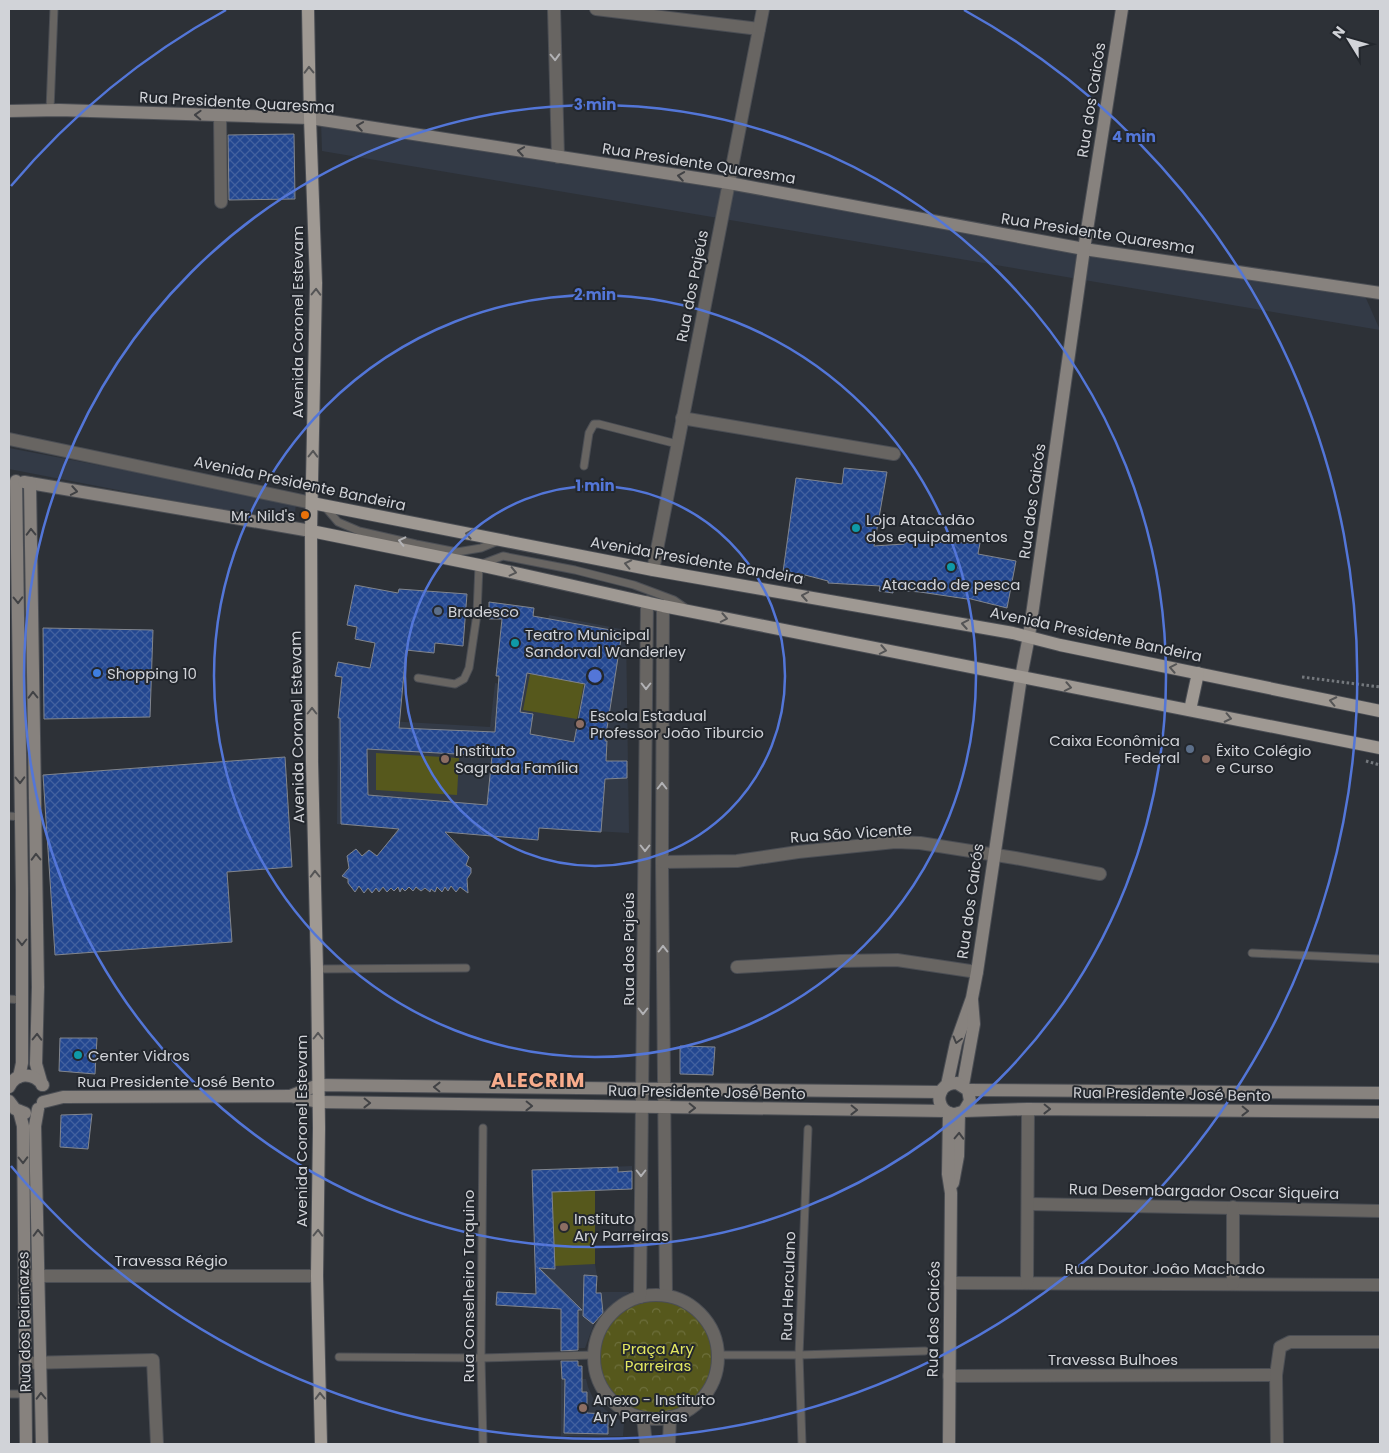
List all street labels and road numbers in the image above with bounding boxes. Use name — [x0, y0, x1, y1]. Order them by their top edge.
street label: Rua dos Caicós — [1072, 41, 1111, 159]
street label: Rua Presidente Quaresma — [139, 86, 335, 118]
street label: Rua Presidente Quaresma — [601, 137, 797, 189]
street label: Rua Presidente Quaresma — [1000, 207, 1196, 259]
street label: Avenida Coronel Estevam — [287, 226, 308, 418]
street label: Rua dos Pajeús — [671, 228, 713, 344]
street label: Rua dos Caicós — [1014, 442, 1051, 560]
street label: Avenida Presidente Bandeira — [192, 450, 408, 516]
street label: Avenida Presidente Bandeira — [589, 531, 805, 589]
street label: Avenida Presidente Bandeira — [988, 601, 1204, 667]
street label: Avenida Coronel Estevam — [285, 630, 309, 824]
street label: Rua São Vicente — [789, 818, 913, 848]
street label: Rua dos Caicós — [952, 842, 989, 960]
street label: Rua dos Pajeús — [618, 892, 639, 1006]
street label: Avenida Coronel Estevam — [291, 1035, 312, 1227]
street label: Rua Presidente José Bento — [77, 1071, 275, 1092]
street label: Rua Presidente José Bento — [608, 1080, 806, 1104]
street label: Rua Presidente José Bento — [1073, 1082, 1271, 1106]
street label: Rua Desembargador Oscar Siqueira — [1069, 1178, 1339, 1204]
street label: Rua Conselheiro Tarquino — [458, 1190, 479, 1382]
street label: Rua Herculano — [776, 1231, 800, 1341]
street label: Travessa Régio — [114, 1250, 228, 1271]
street label: Rua dos Paianazes — [12, 1251, 36, 1393]
street label: Rua Doutor Joâo Machado — [1065, 1258, 1265, 1279]
street label: Rua dos Caicós — [921, 1260, 945, 1377]
street label: Travessa Bulhoes — [1048, 1349, 1178, 1370]

